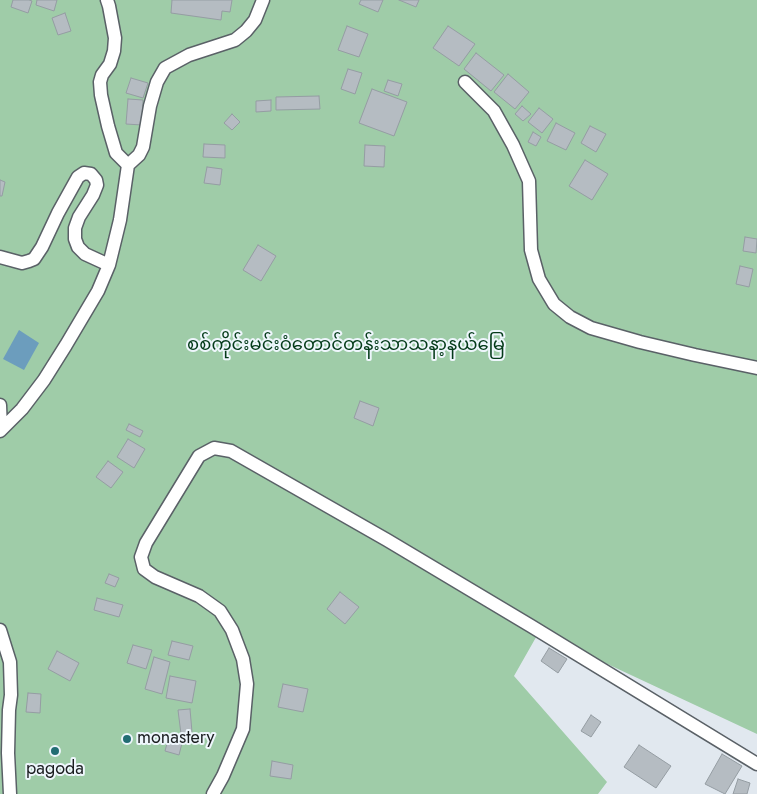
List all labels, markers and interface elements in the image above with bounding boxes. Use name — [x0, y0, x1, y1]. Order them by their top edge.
park label: စစ်ကိုင်းမင်းဝံတောင်တန်းသာသနာ့နယ်မြေ — [187, 335, 505, 357]
place label: monastery — [137, 728, 214, 750]
marker: monastery — [121, 733, 133, 745]
marker: pagoda — [49, 745, 61, 757]
place label: pagoda — [26, 759, 84, 781]

